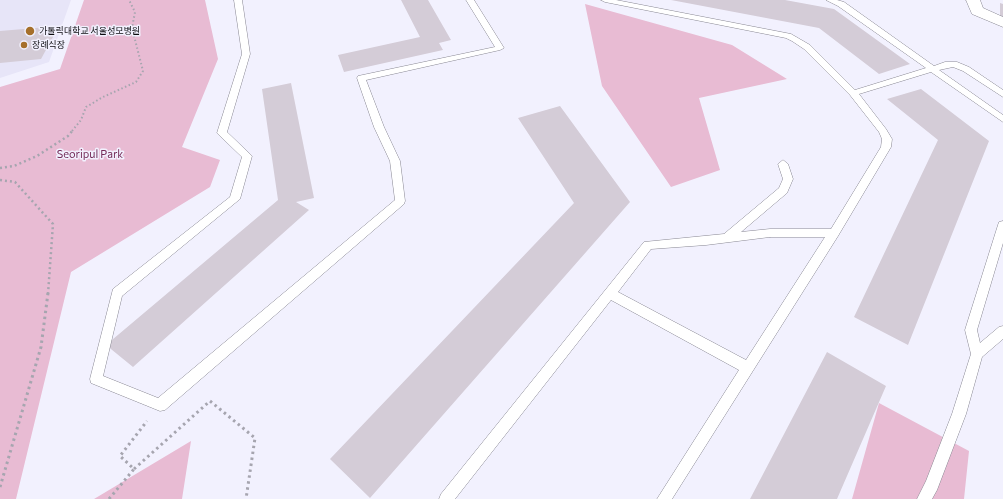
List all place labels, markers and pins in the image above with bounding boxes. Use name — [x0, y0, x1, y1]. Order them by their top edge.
marker: 가톨릭대학교 서울성모병원 — [24, 25, 36, 37]
place label: 가톨릭대학교 서울성모병원 — [39, 26, 140, 36]
marker: 장례식장 — [19, 40, 29, 50]
place label: 장례식장 — [32, 40, 65, 50]

